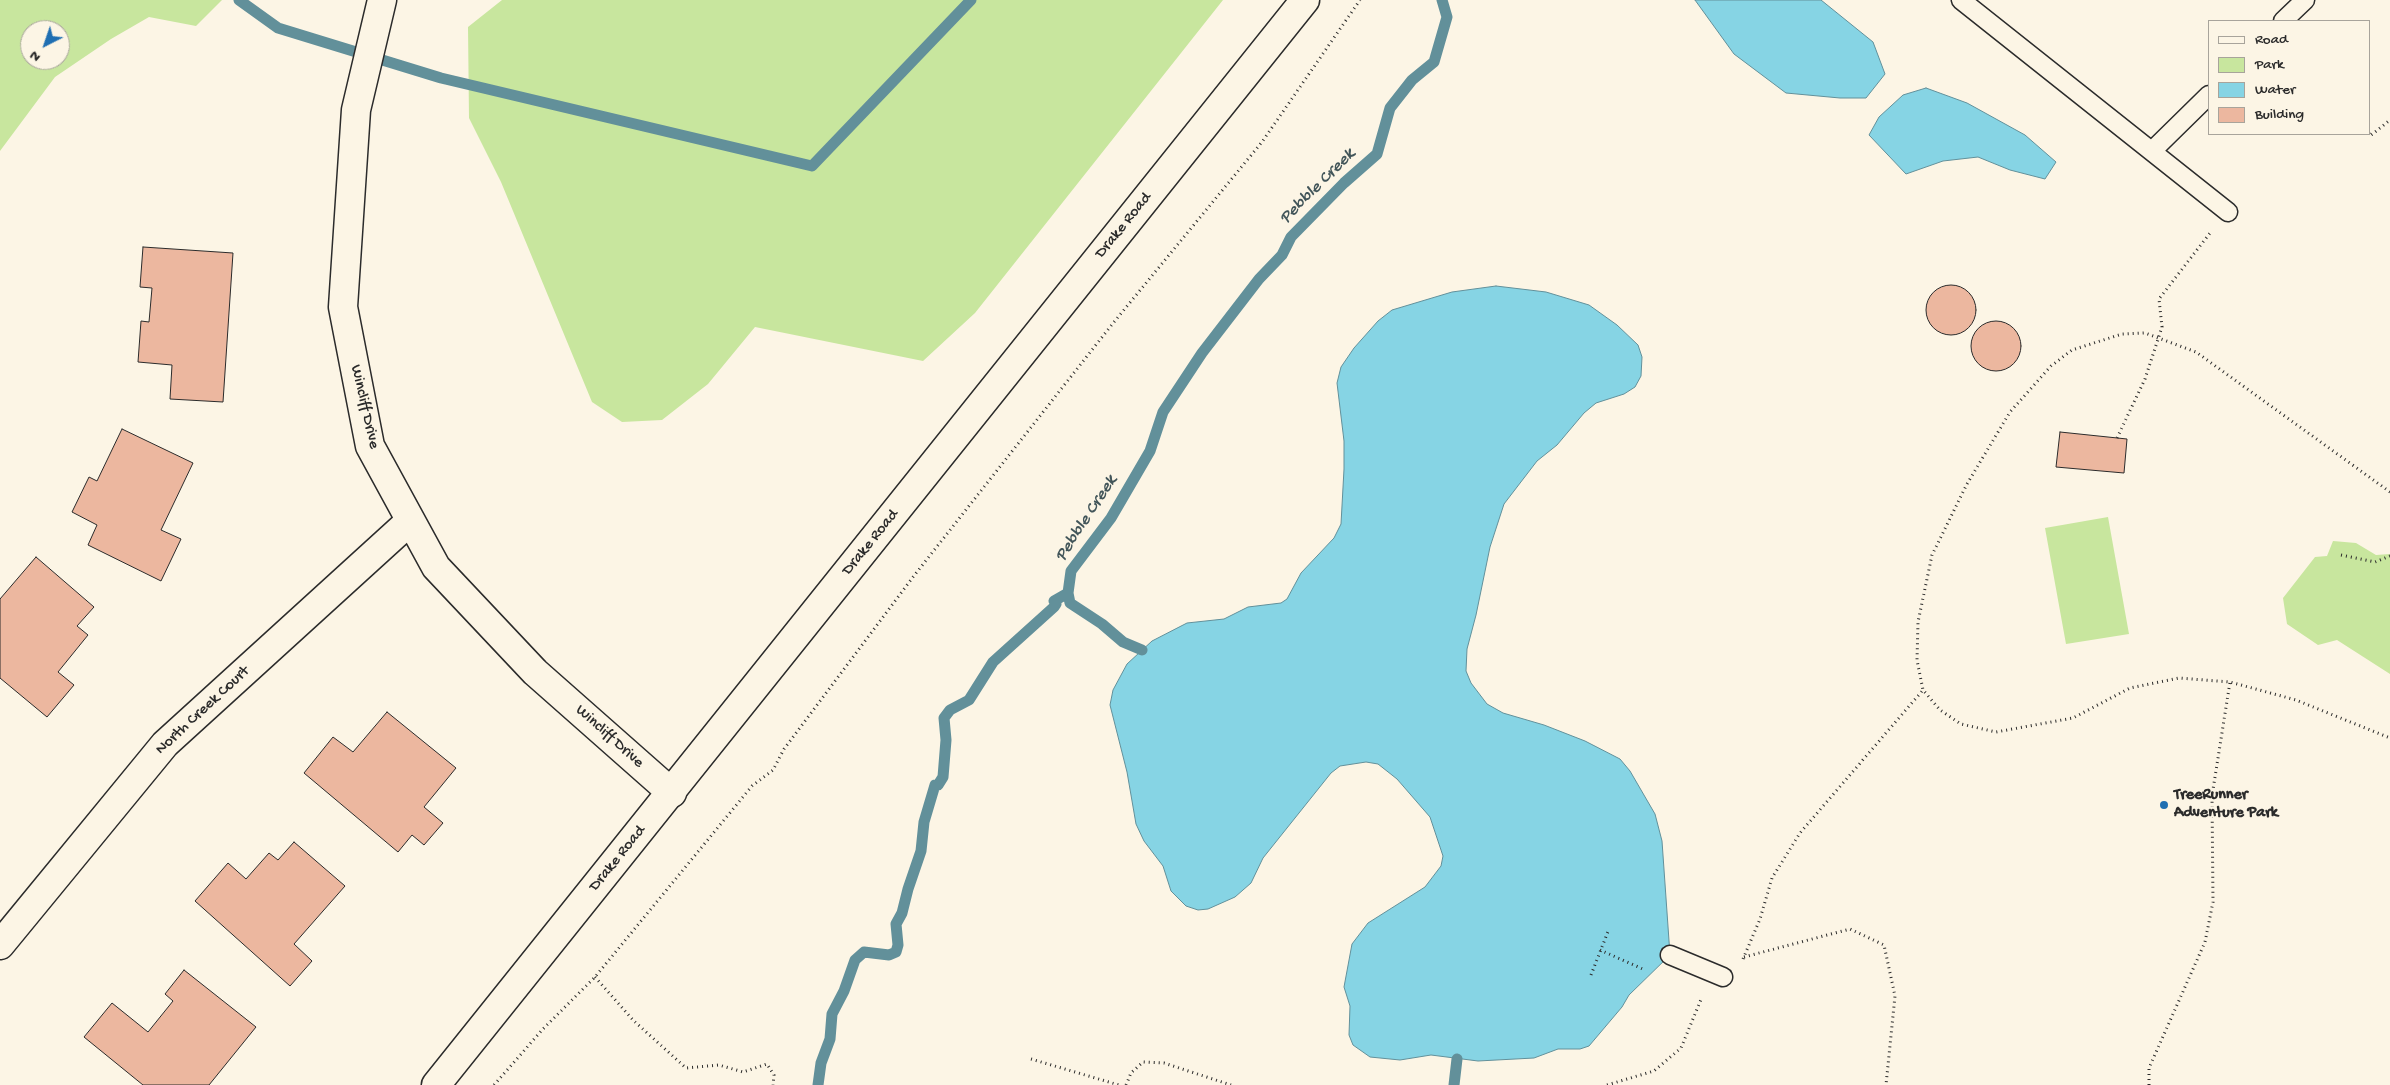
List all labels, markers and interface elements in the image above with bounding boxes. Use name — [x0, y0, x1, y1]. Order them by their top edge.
north arrow — [20, 20, 70, 70]
legend — [2208, 20, 2370, 135]
text: Road — [2255, 31, 2288, 49]
text: N — [26, 47, 45, 65]
text: Park — [2255, 56, 2284, 74]
text: Water — [2255, 81, 2295, 99]
text: Building — [2255, 106, 2304, 124]
water label: Pebble Creek — [1276, 145, 1360, 229]
street label: Drake Road — [1092, 189, 1156, 263]
street label: Wincliff Drive — [345, 363, 383, 451]
water label: Pebble Creek — [1051, 472, 1123, 566]
street label: Drake Road — [839, 506, 903, 580]
street label: North Creek Court — [152, 662, 254, 760]
street label: Wincliff Drive — [571, 701, 647, 773]
place label: TreeRunner Adventure Park — [2174, 786, 2278, 824]
marker: TreeRunner Adventure Park — [2158, 799, 2170, 811]
street label: Drake Road — [586, 822, 650, 896]

